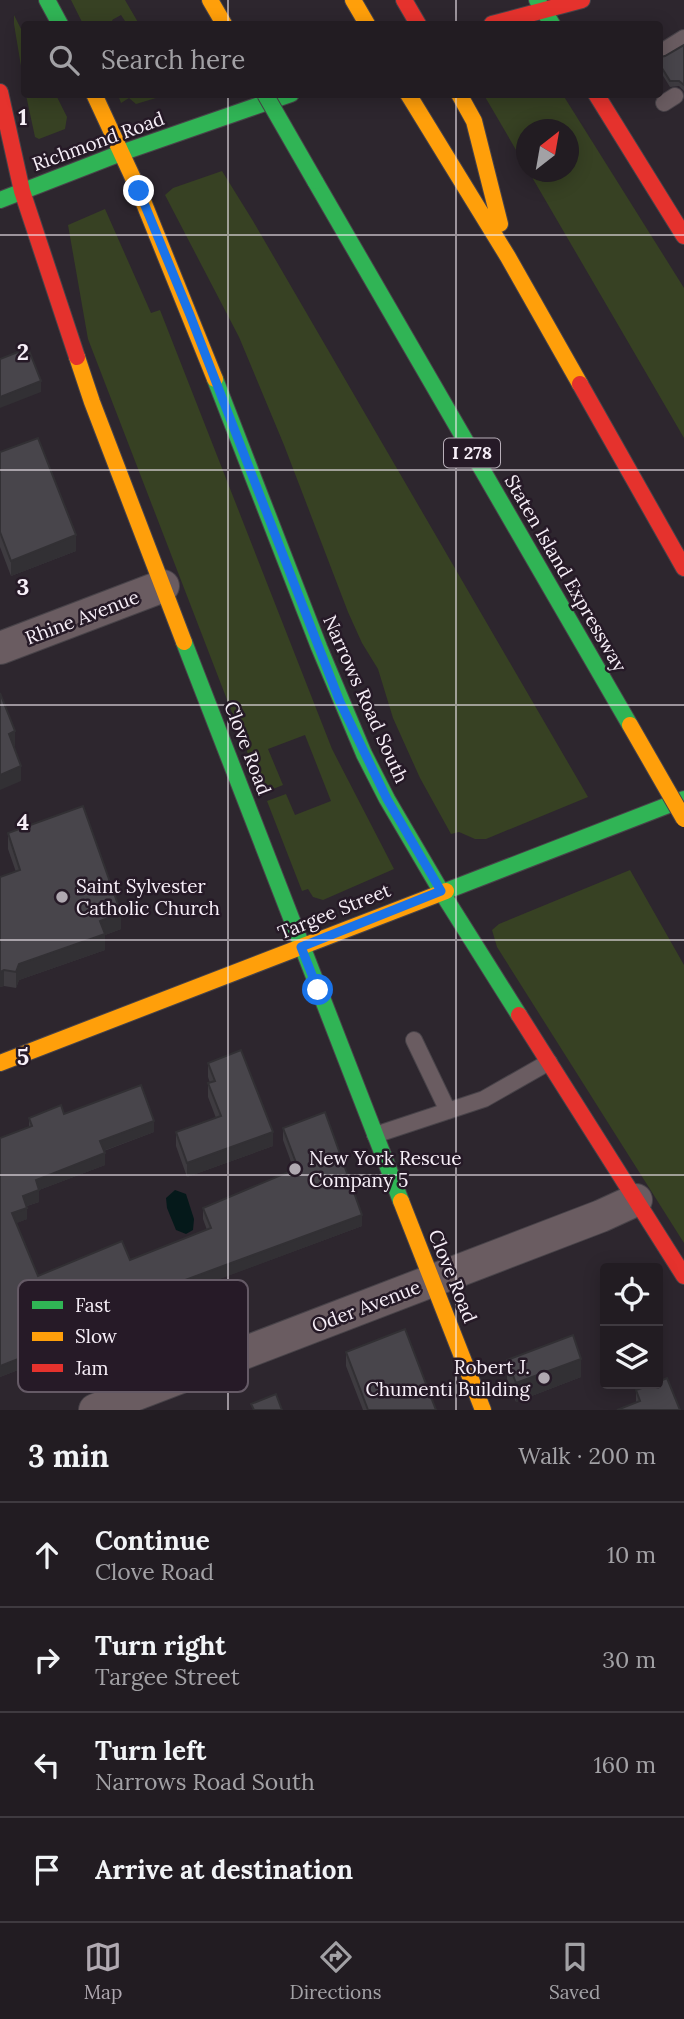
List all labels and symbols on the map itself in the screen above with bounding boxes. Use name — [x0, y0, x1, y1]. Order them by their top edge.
text: 1 — [18, 102, 28, 131]
street label: Richmond Road — [29, 106, 167, 176]
north arrow — [516, 119, 579, 182]
route end — [123, 175, 154, 206]
text: 2 — [17, 337, 29, 366]
road number: I 278 — [444, 438, 500, 467]
street label: Staten Island Expressway — [500, 470, 632, 676]
text: 3 — [17, 572, 29, 601]
street label: Rhine Avenue — [22, 584, 142, 650]
street label: Narrows Road South — [318, 611, 414, 787]
street label: Clove Road — [219, 698, 277, 798]
text: 4 — [17, 807, 29, 836]
place label: Saint Sylvester Catholic Church — [76, 874, 220, 920]
street label: Targee Street — [274, 877, 394, 944]
marker: Saint Sylvester Catholic Church — [54, 889, 70, 905]
route start — [302, 974, 333, 1005]
text: 5 — [17, 1042, 29, 1071]
place label: New York Rescue Company 5 — [309, 1146, 462, 1192]
marker: New York Rescue Company 5 — [287, 1161, 303, 1177]
street label: Clove Road — [423, 1226, 483, 1326]
street label: Oder Avenue — [308, 1274, 424, 1338]
legend — [18, 1280, 248, 1392]
text: Fast — [75, 1293, 111, 1317]
text: Slow — [75, 1324, 118, 1348]
place label: Robert J. Chumenti Building — [365, 1355, 530, 1401]
text: Jam — [74, 1356, 109, 1380]
marker: Robert J. Chumenti Building — [536, 1370, 552, 1386]

